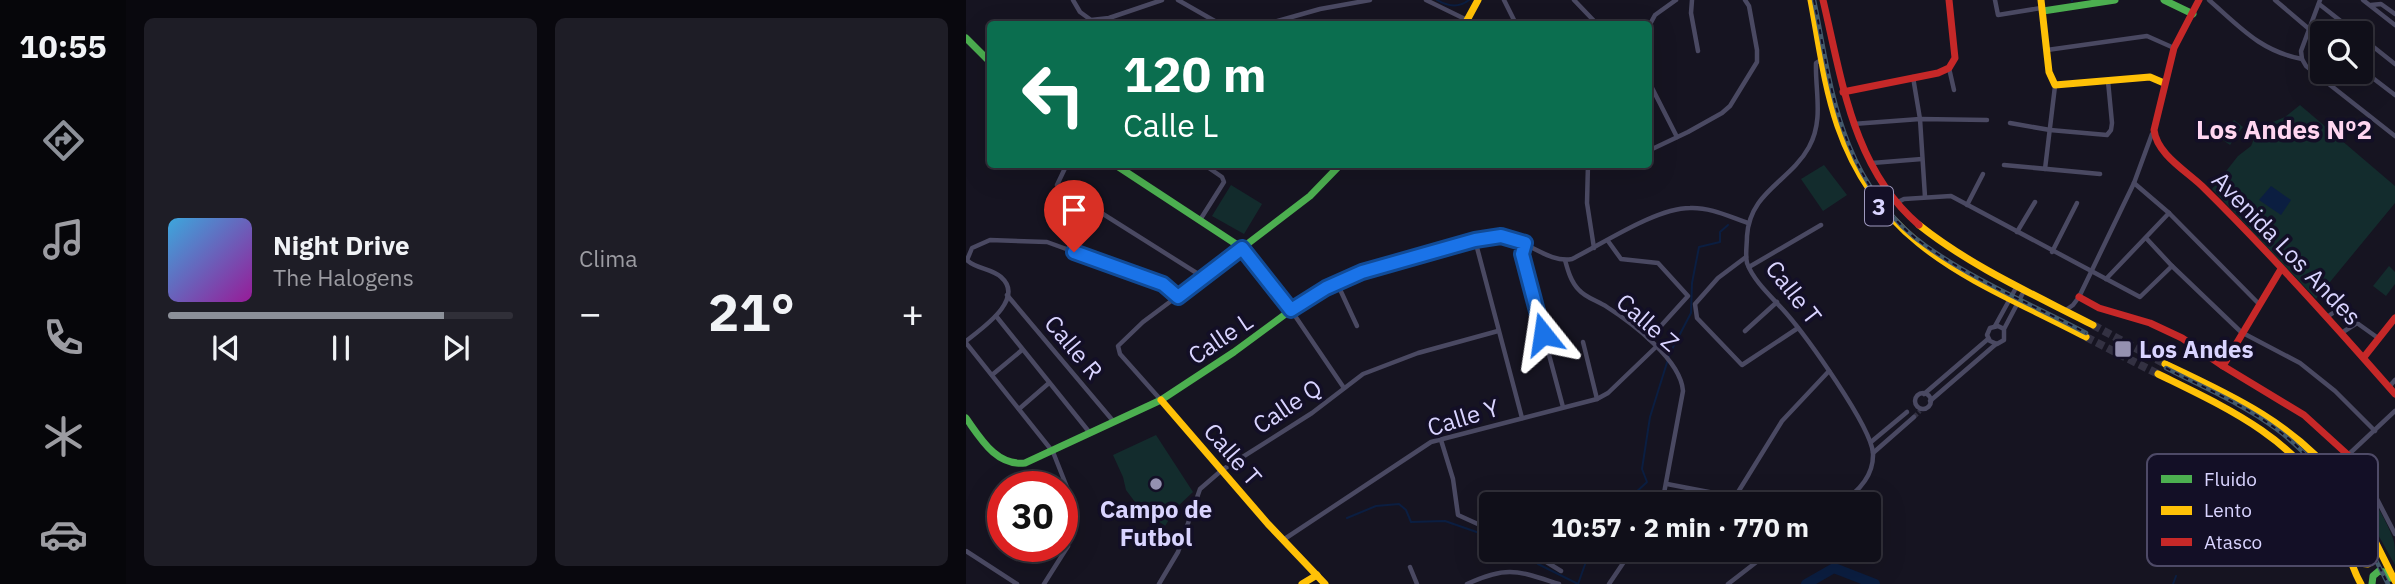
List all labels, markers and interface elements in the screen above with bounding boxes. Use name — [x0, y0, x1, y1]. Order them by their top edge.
map controls — [2310, 21, 2373, 84]
button: search — [2310, 21, 2373, 84]
text: 10:55 — [19, 25, 107, 67]
text: 120 m — [1123, 42, 1267, 105]
icon: left — [1008, 49, 1099, 140]
text: Calle L — [1123, 104, 1218, 146]
district label: Los Andes Nº2 — [2196, 112, 2372, 146]
icon: directions — [39, 116, 88, 165]
street label: Avenida Los Andes — [2205, 164, 2369, 332]
pin — [1044, 180, 1104, 252]
road number: 3 — [1865, 186, 1893, 226]
icon: arrive — [1055, 191, 1093, 229]
icon: music — [39, 215, 88, 264]
text: Night Drive — [273, 228, 410, 262]
text: Clima — [579, 243, 638, 273]
street label: Calle T — [1759, 253, 1829, 331]
text: The Halogens — [273, 262, 414, 292]
text: 21° — [708, 278, 795, 345]
street label: Calle Z — [1610, 286, 1686, 358]
text: − — [579, 288, 602, 337]
text: + — [901, 288, 924, 337]
position arrow — [1506, 297, 1580, 371]
street label: Calle L — [1181, 305, 1259, 371]
street label: Calle R — [1038, 308, 1110, 386]
icon: phone — [39, 313, 88, 362]
icon: previous — [207, 329, 245, 367]
icon: pause — [322, 329, 360, 367]
icon: next — [437, 329, 475, 367]
place label: Los Andes — [2139, 333, 2254, 365]
marker: Los Andes — [2113, 339, 2133, 359]
street label: Calle Q — [1246, 371, 1328, 441]
street label: Calle Y — [1423, 391, 1503, 443]
icon: climate — [39, 412, 88, 461]
street label: Calle T — [1197, 416, 1269, 492]
legend — [2147, 454, 2378, 566]
text: Fluido — [2204, 467, 2257, 491]
speed limit sign: 30 — [987, 471, 1078, 562]
marker: Campo de Futbol — [1148, 476, 1164, 492]
place label: Campo de Futbol — [1100, 493, 1212, 553]
text: Lento — [2204, 498, 2252, 522]
icon: car — [39, 510, 88, 559]
text: 10:57 · 2 min · 770 m — [1551, 510, 1809, 544]
text: Atasco — [2204, 530, 2262, 554]

